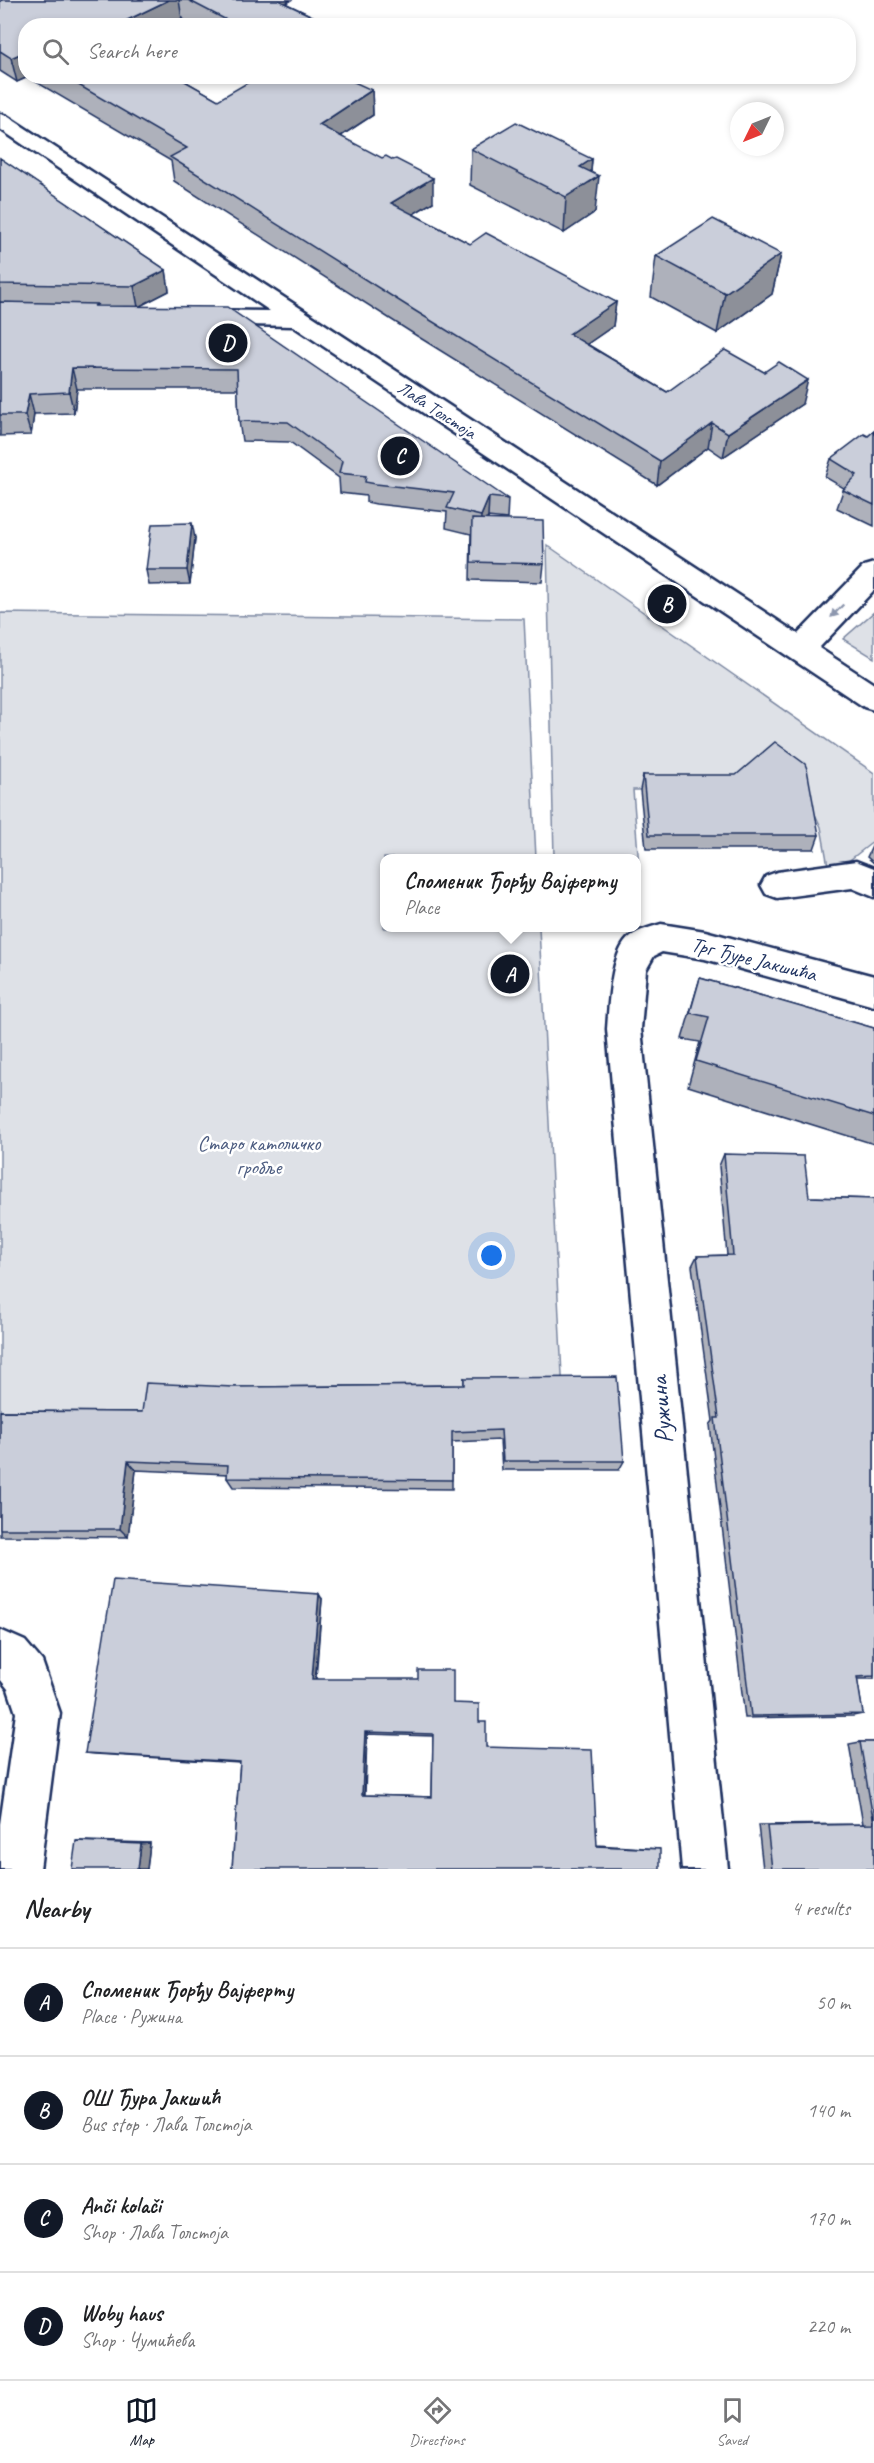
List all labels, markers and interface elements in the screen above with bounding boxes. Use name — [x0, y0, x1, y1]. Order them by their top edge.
search box — [18, 18, 856, 84]
icon: search — [39, 35, 72, 68]
text: Search here — [87, 37, 177, 65]
north arrow — [730, 102, 784, 156]
pin: D — [208, 320, 248, 366]
street label: Лава Толстоја — [394, 376, 481, 444]
pin: C — [380, 434, 420, 478]
pin: B — [648, 582, 686, 626]
one-way arrow — [830, 604, 844, 618]
popup — [380, 854, 641, 932]
text: Споменик Ђорђу Вајферту — [404, 867, 617, 895]
text: Place — [404, 895, 439, 920]
street label: Трг Ђуре Јакшића — [689, 931, 821, 989]
pin: A — [490, 952, 530, 996]
park label: Старо католичко гробље — [198, 1130, 322, 1180]
your location — [477, 1241, 506, 1270]
street label: Ружина — [641, 1373, 680, 1445]
text: Nearby — [24, 1892, 89, 1925]
text: 4 results — [791, 1896, 850, 1921]
text: Споменик Ђорђу Вајферту — [81, 1976, 294, 2004]
text: A — [38, 1990, 49, 2015]
text: 50 m — [816, 1990, 850, 2015]
text: Place · Ружина — [81, 2004, 182, 2029]
text: ОШ Ђура Јакшић — [81, 2084, 220, 2112]
text: B — [38, 2098, 49, 2123]
text: 140 m — [807, 2098, 850, 2123]
text: Bus stop · Лава Толстоја — [81, 2112, 251, 2137]
text: Anči kolači — [81, 2192, 161, 2220]
text: C — [39, 2206, 48, 2231]
text: 170 m — [807, 2206, 850, 2231]
text: Shop · Лава Толстоја — [81, 2220, 228, 2245]
text: Woby haus — [81, 2300, 162, 2328]
text: D — [38, 2314, 49, 2339]
text: 220 m — [807, 2314, 850, 2339]
text: Shop · Чумићева — [81, 2328, 194, 2353]
tab: Map — [125, 2394, 158, 2450]
tab: Directions — [409, 2394, 465, 2450]
tab: Saved — [716, 2394, 749, 2450]

